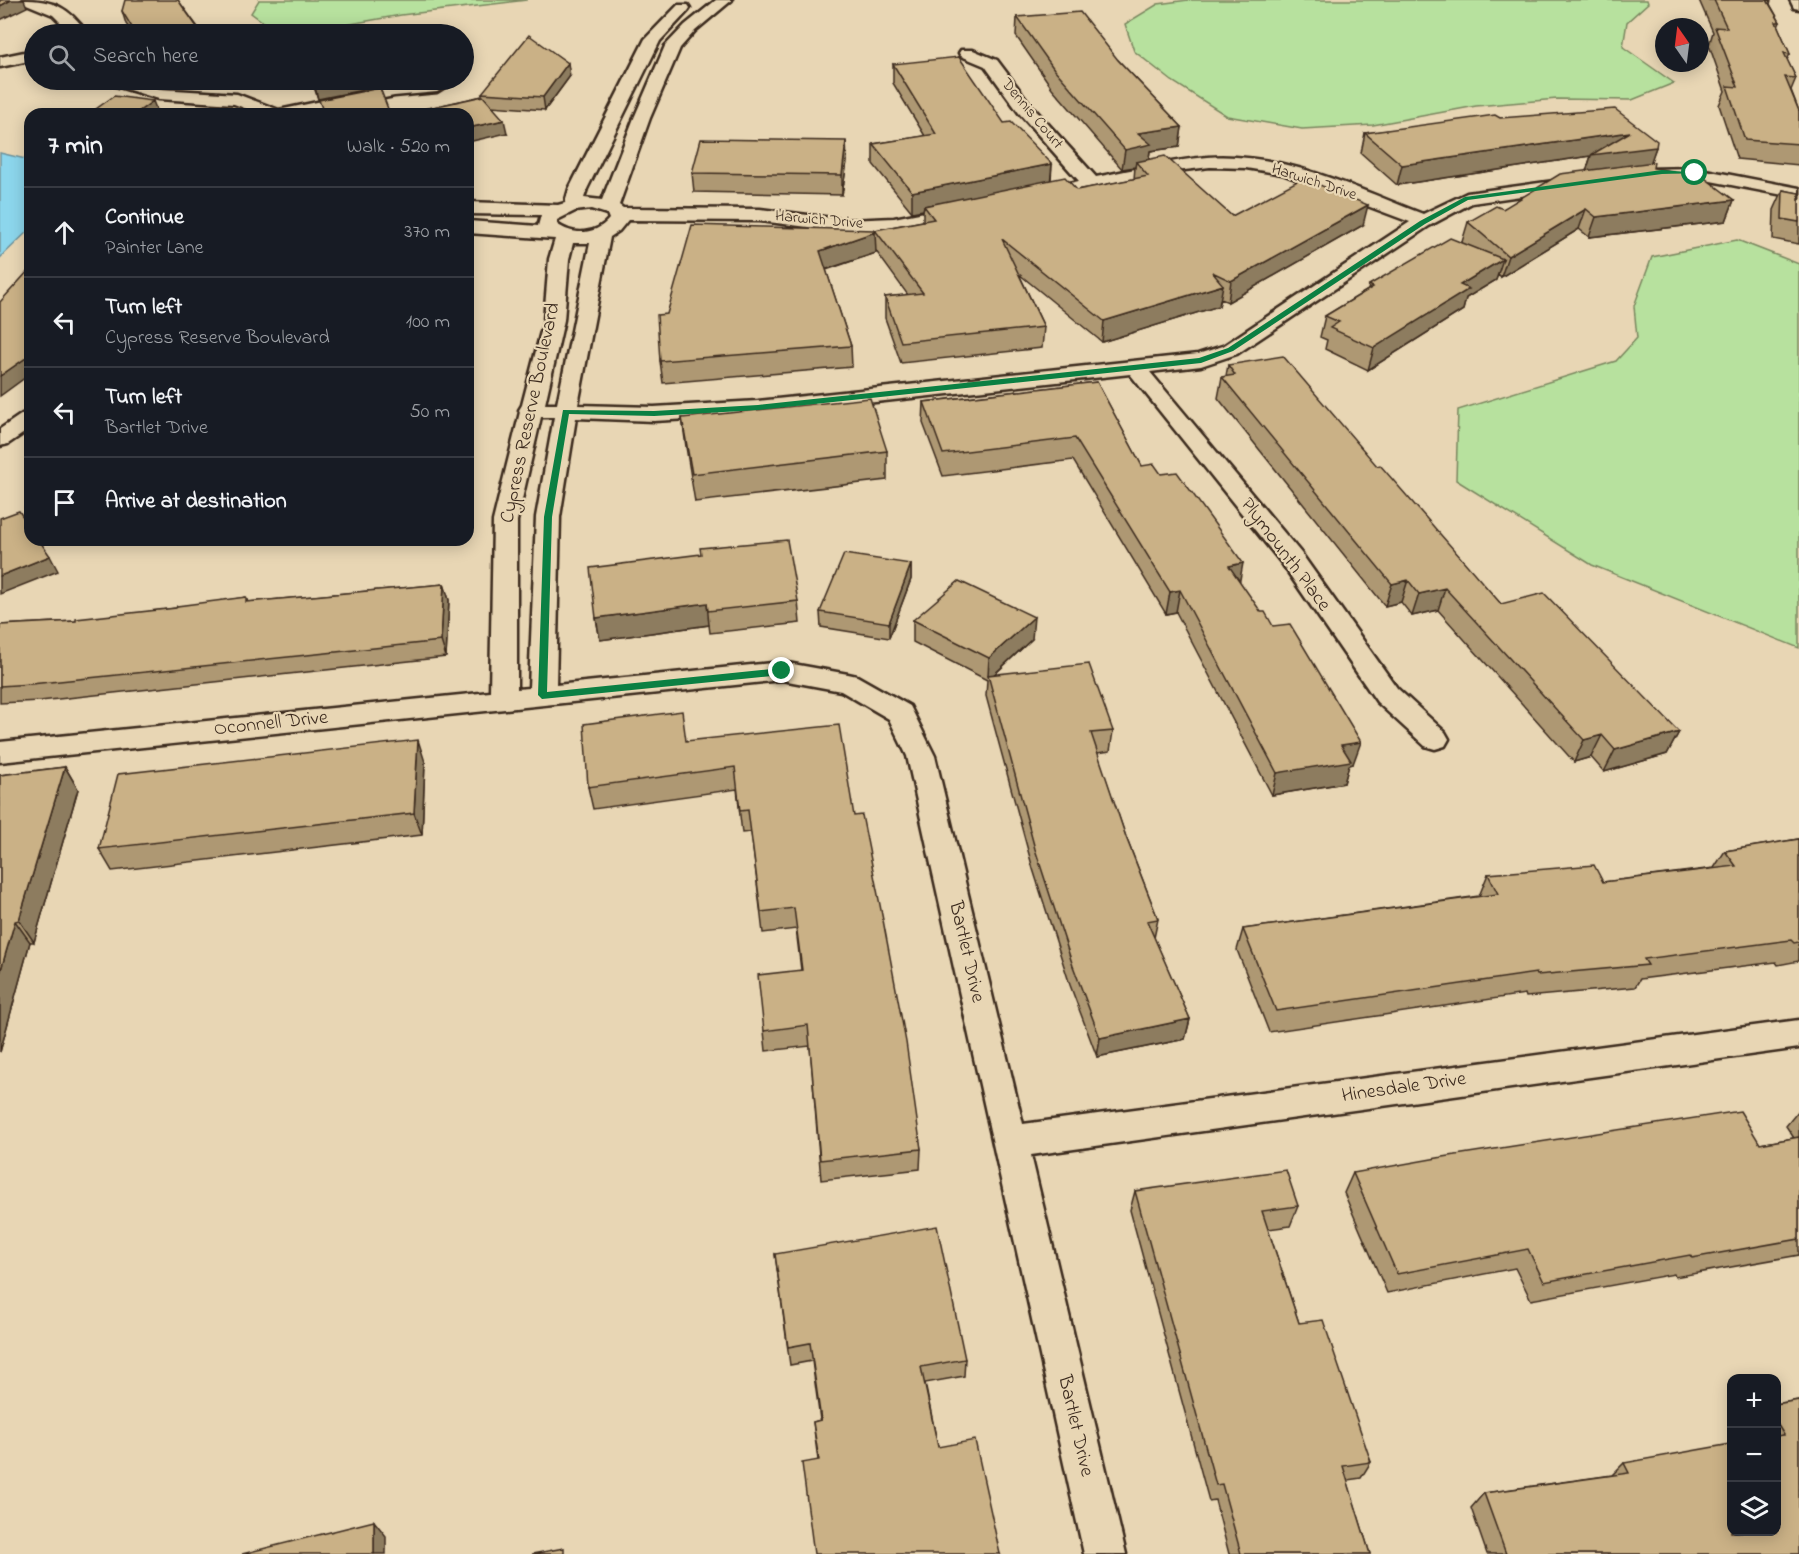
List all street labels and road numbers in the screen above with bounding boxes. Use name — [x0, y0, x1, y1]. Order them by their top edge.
street label: Dennis Court — [994, 72, 1069, 155]
street label: Harwich Drive — [1268, 157, 1361, 207]
street label: Harwich Drive — [774, 204, 865, 236]
street label: Cypress Reserve Boulevard — [493, 300, 569, 526]
street label: Plymounth Place — [1233, 492, 1337, 618]
street label: Oconnell Drive — [213, 704, 330, 744]
street label: Bartlet Drive — [940, 898, 992, 1005]
street label: Hinesdale Drive — [1340, 1065, 1468, 1111]
street label: Bartlet Drive — [1049, 1372, 1101, 1479]

